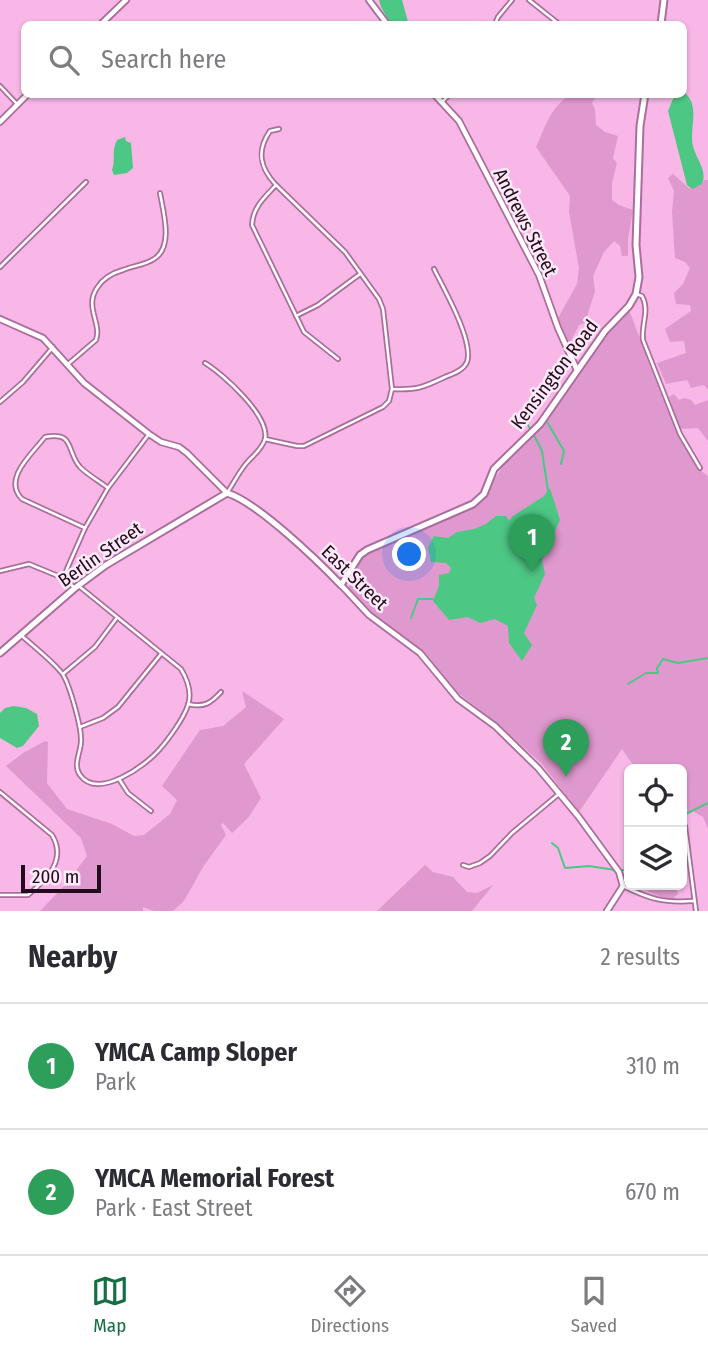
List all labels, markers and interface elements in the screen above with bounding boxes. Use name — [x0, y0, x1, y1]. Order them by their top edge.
search box — [21, 21, 687, 98]
icon: search — [45, 41, 83, 79]
text: Search here — [101, 44, 226, 75]
street label: Andrews Street — [489, 165, 563, 280]
street label: Kensington Road — [506, 315, 603, 433]
pin: 1 — [509, 514, 555, 572]
street label: Berlin Street — [54, 517, 147, 592]
your location — [392, 537, 426, 571]
street label: East Street — [317, 540, 393, 615]
pin: 2 — [543, 719, 589, 777]
map controls — [624, 764, 687, 890]
button: locate — [624, 764, 687, 827]
button: layers — [624, 827, 687, 890]
scale bar — [21, 862, 102, 894]
text: 200 m — [32, 865, 79, 888]
text: Nearby — [28, 939, 117, 975]
text: 2 results — [600, 943, 680, 971]
text: YMCA Camp Sloper — [95, 1037, 297, 1068]
text: 1 — [46, 1052, 56, 1080]
text: 310 m — [626, 1052, 680, 1080]
text: Park — [95, 1068, 136, 1096]
text: YMCA Memorial Forest — [95, 1163, 334, 1194]
text: 2 — [46, 1178, 56, 1206]
text: 670 m — [625, 1178, 680, 1206]
text: Park · East Street — [95, 1194, 252, 1222]
tab: Map — [91, 1272, 129, 1337]
tab: Directions — [311, 1272, 389, 1337]
tab: Saved — [571, 1272, 617, 1337]

